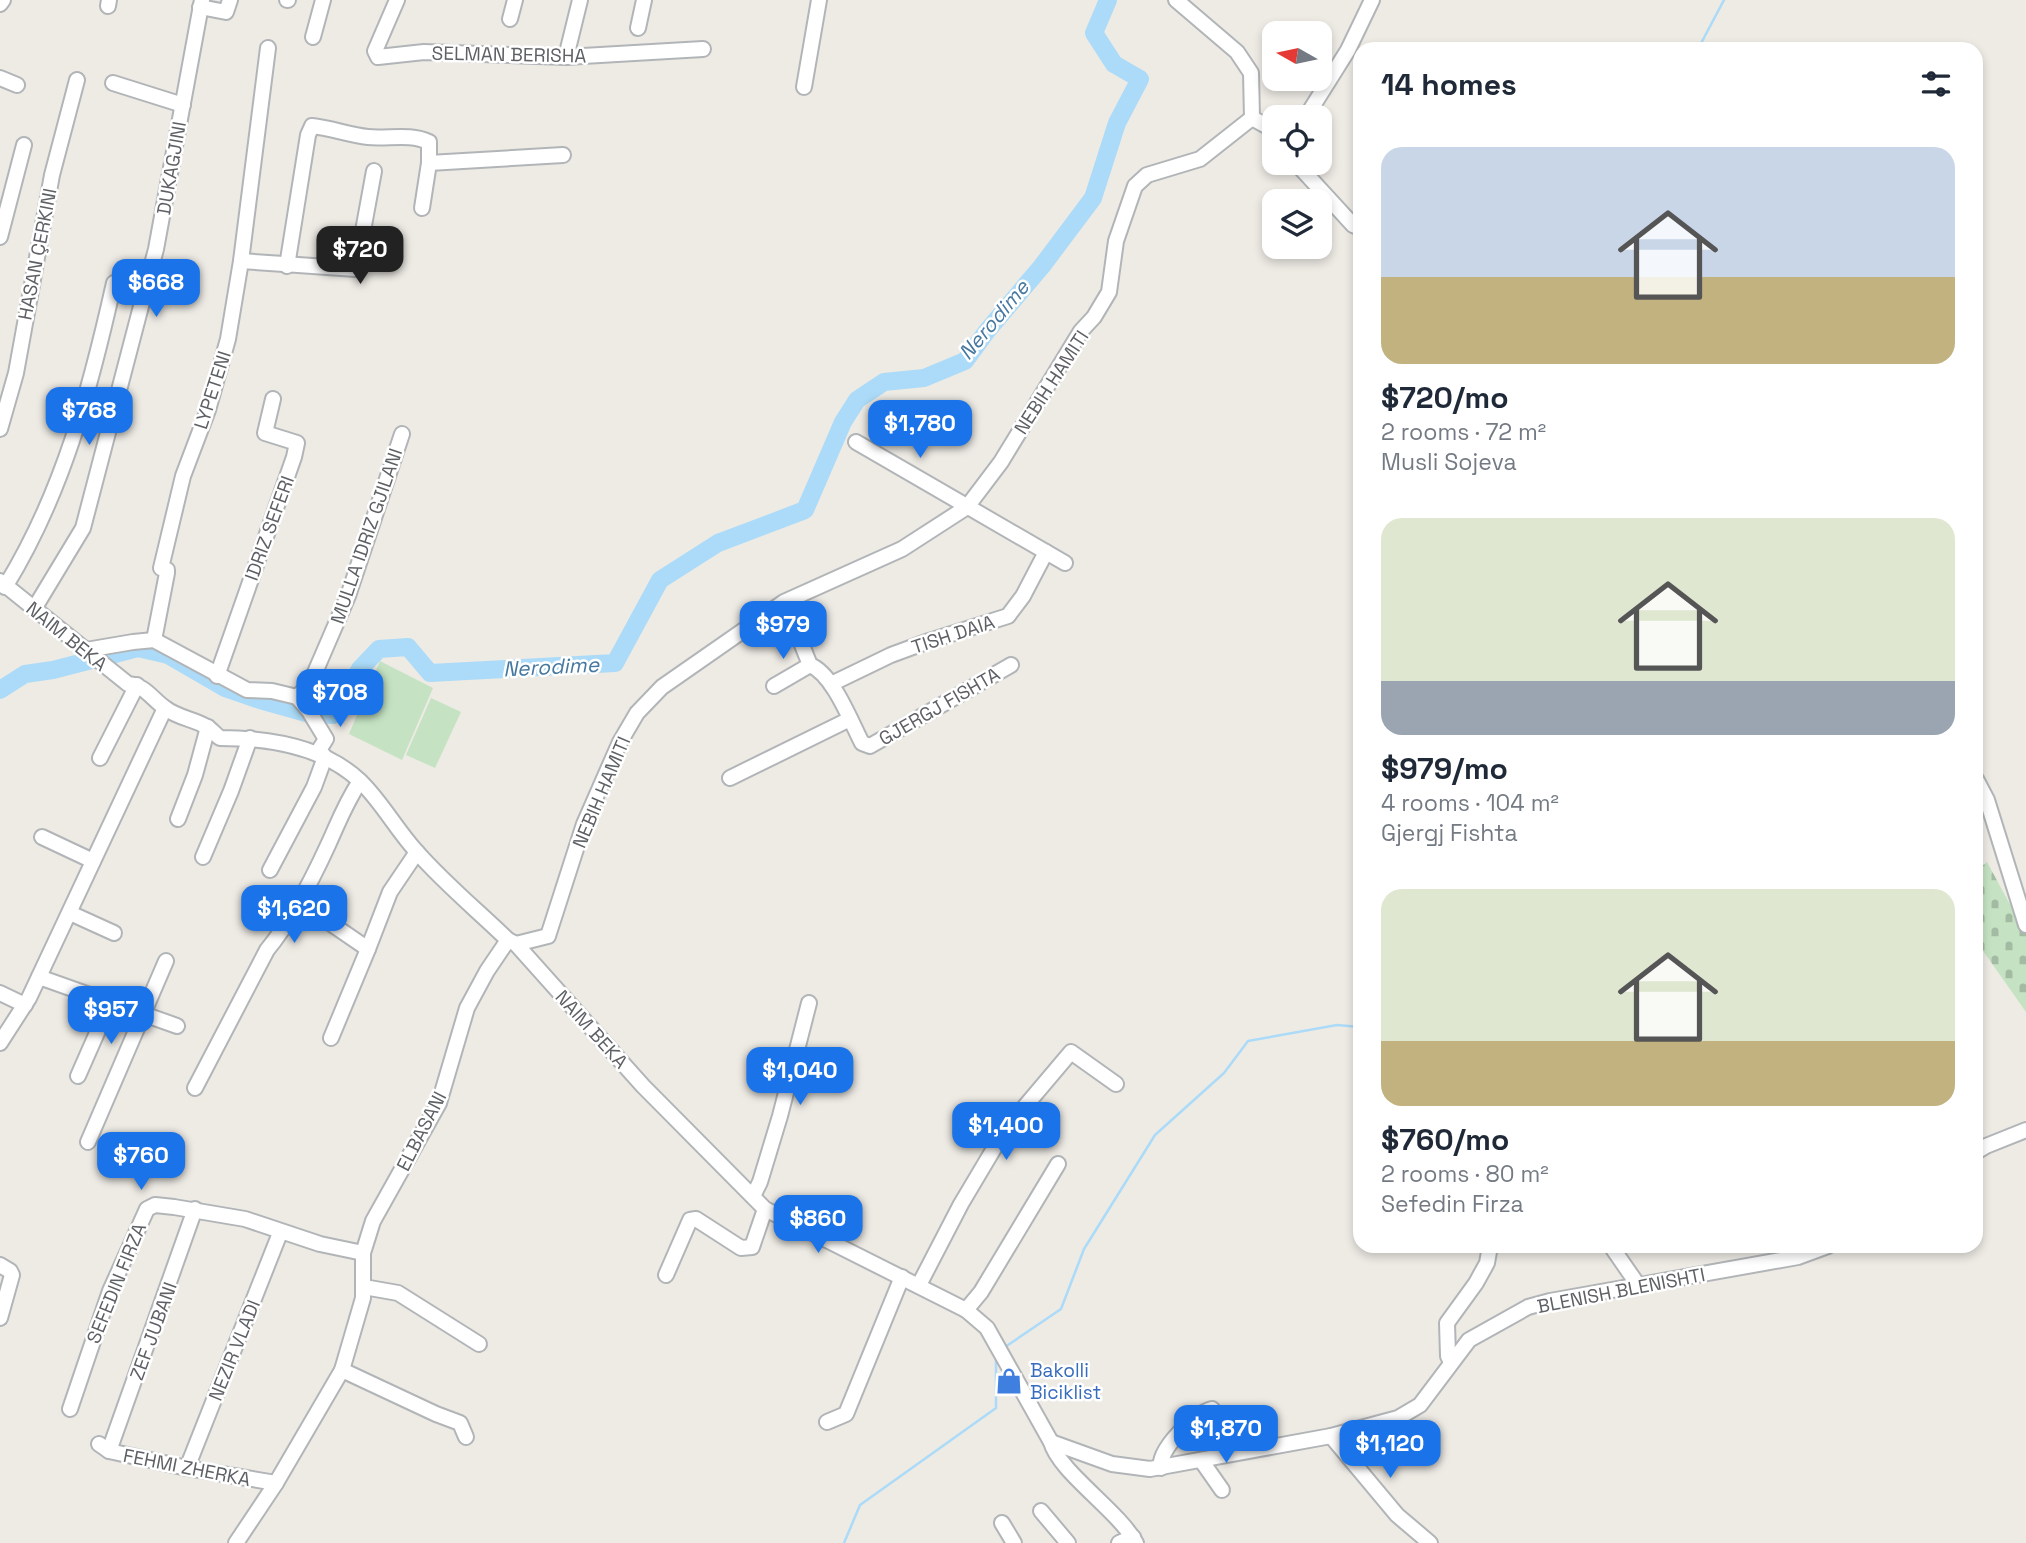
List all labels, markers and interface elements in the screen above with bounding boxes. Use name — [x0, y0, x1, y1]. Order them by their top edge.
north arrow — [1262, 21, 1332, 91]
map controls — [1262, 21, 1332, 259]
street label: SELMAN BERISHA — [431, 41, 587, 68]
text: 14 homes — [1381, 65, 1517, 104]
icon: filters — [1917, 65, 1955, 103]
button: locate — [1262, 105, 1332, 175]
street label: DUKAGJINI — [151, 119, 192, 217]
street label: HASAN ÇERKINI — [12, 186, 63, 322]
button: layers — [1262, 189, 1332, 259]
icon: home — [1605, 192, 1731, 318]
pin: $720 — [319, 226, 401, 286]
text: $720 — [332, 234, 388, 264]
pin: $668 — [115, 260, 197, 319]
text: $668 — [128, 267, 184, 297]
water label: Nerodime — [952, 273, 1036, 365]
street label: NEBIH HAMITI — [1008, 325, 1094, 439]
street label: LYPETENI — [188, 348, 237, 432]
text: $720/mo — [1381, 378, 1509, 417]
pin: $768 — [48, 388, 130, 447]
text: $768 — [62, 395, 116, 425]
pin: $1,780 — [863, 400, 977, 460]
text: $1,780 — [884, 408, 956, 438]
text: 2 rooms · 72 m² — [1381, 417, 1546, 447]
street label: MULLA IDRIZ GJILANI — [325, 445, 408, 627]
text: Musli Sojeva — [1381, 447, 1517, 477]
street label: IDRIZ SEFERI — [239, 472, 300, 584]
icon: home — [1605, 563, 1731, 689]
street label: NAIM BEKA — [21, 596, 112, 677]
pin: $979 — [742, 602, 824, 661]
text: $979 — [756, 609, 810, 639]
street label: TISH DAIA — [908, 609, 998, 660]
water label: Nerodime — [502, 650, 601, 682]
street label: GJERGJ FISHTA — [874, 662, 1004, 751]
pin: $708 — [299, 670, 381, 729]
text: $708 — [312, 677, 368, 707]
street label: NEBIH HAMITI — [567, 732, 636, 852]
text: $979/mo — [1381, 749, 1508, 788]
text: 4 rooms · 104 m² — [1381, 788, 1559, 818]
text: Gjergj Fishta — [1381, 818, 1518, 848]
pin: $1,620 — [237, 886, 351, 945]
text: $1,620 — [257, 893, 331, 923]
icon: home — [1605, 934, 1731, 1060]
street label: NAIM BEKA — [550, 985, 634, 1074]
pin: $957 — [70, 986, 152, 1046]
text: $957 — [84, 994, 138, 1024]
pin: $1,040 — [743, 1048, 857, 1107]
text: $1,040 — [762, 1055, 838, 1085]
street label: ELBASANI — [391, 1087, 452, 1175]
pin: $1,400 — [949, 1102, 1063, 1162]
text: $1,400 — [968, 1110, 1044, 1140]
text: $760/mo — [1381, 1120, 1509, 1159]
pin: $760 — [100, 1132, 182, 1192]
text: $760 — [113, 1140, 169, 1170]
text: 2 rooms · 80 m² — [1381, 1159, 1549, 1189]
text: Sefedin Firza — [1381, 1189, 1524, 1219]
pin: $860 — [777, 1196, 859, 1255]
text: $860 — [790, 1203, 846, 1233]
street label: SEFEDIN FIRZA — [81, 1219, 152, 1347]
street label: BLENISH BLENISHTI — [1535, 1262, 1707, 1319]
street label: ZEF JUBANI — [124, 1279, 183, 1384]
street label: NEZIR VLADI — [203, 1296, 266, 1404]
place label: Bakolli Biciklist — [1030, 1358, 1101, 1405]
shop icon: Bakolli Biciklist — [994, 1366, 1024, 1396]
pin: $1,870 — [1169, 1406, 1283, 1465]
text: $1,870 — [1190, 1413, 1262, 1443]
pin: $1,120 — [1333, 1420, 1447, 1480]
text: $1,120 — [1356, 1428, 1424, 1458]
street label: FEHMI ZHERKA — [121, 1443, 253, 1492]

